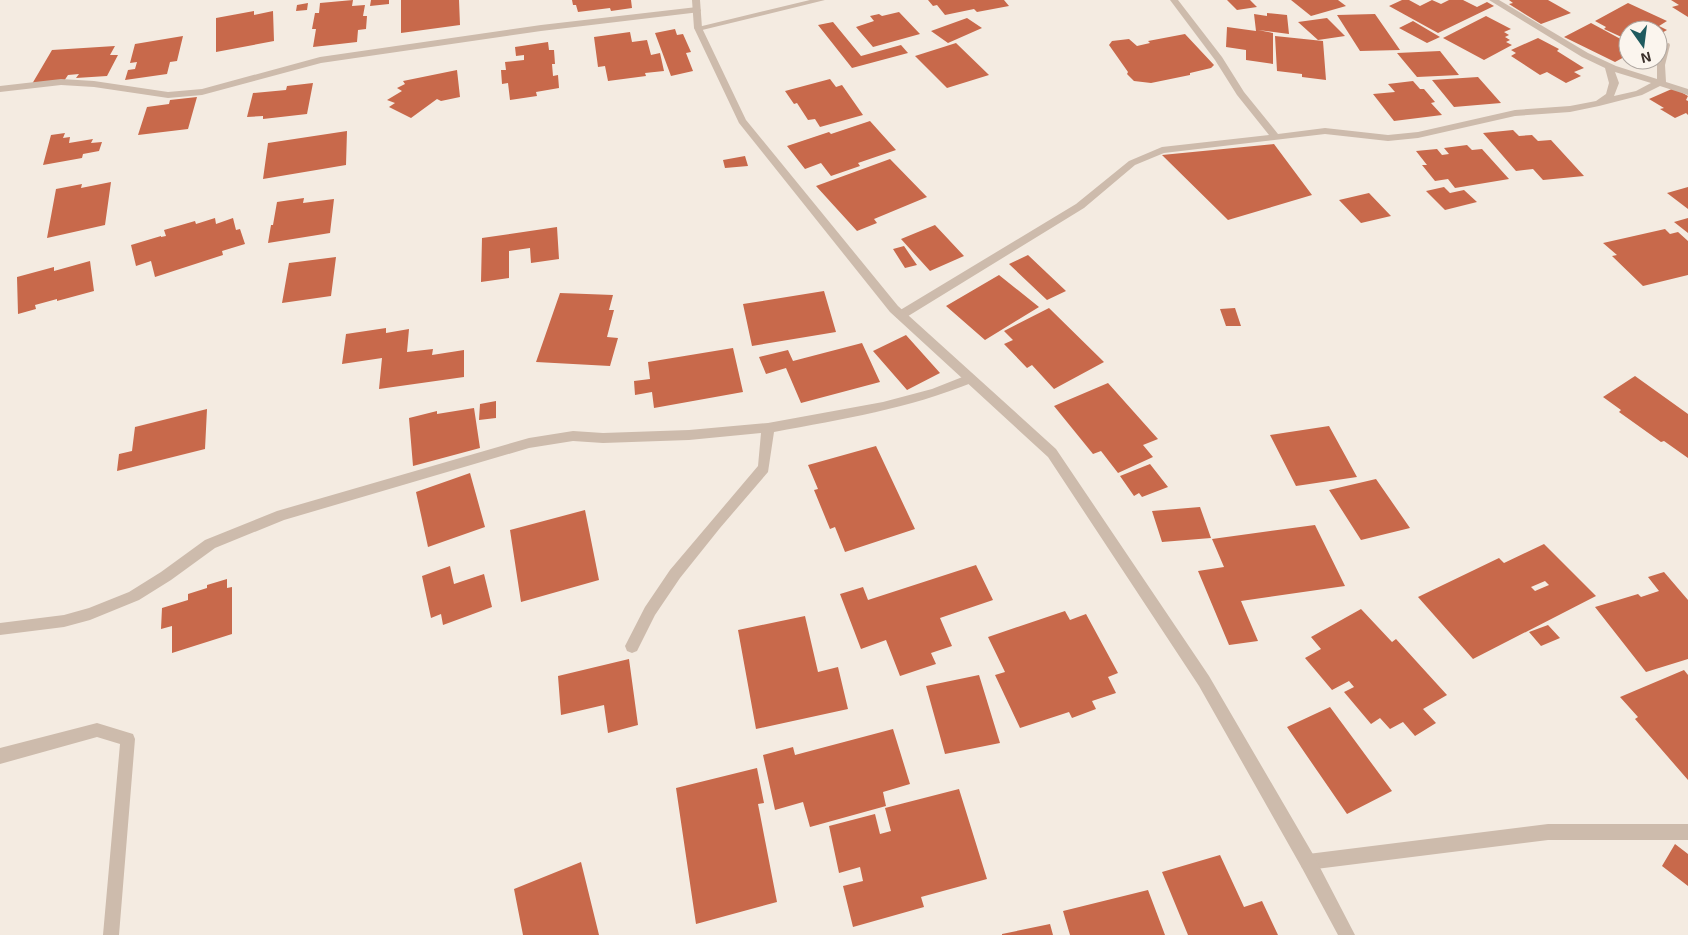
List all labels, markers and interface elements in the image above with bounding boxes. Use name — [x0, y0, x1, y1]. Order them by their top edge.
north arrow — [1618, 20, 1668, 70]
text: N — [1639, 49, 1653, 68]

